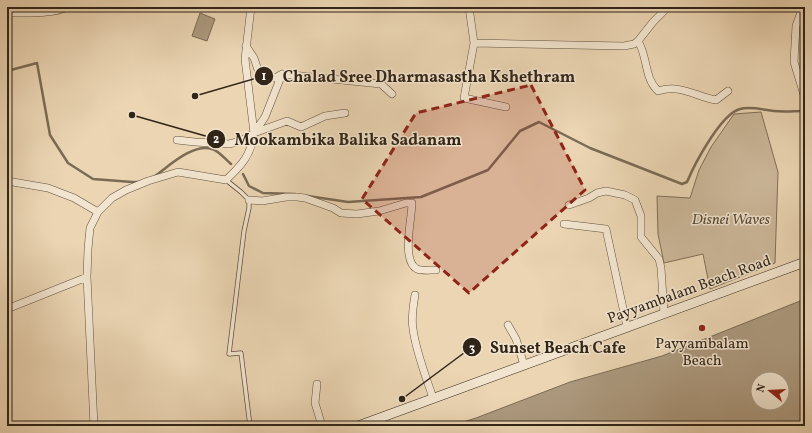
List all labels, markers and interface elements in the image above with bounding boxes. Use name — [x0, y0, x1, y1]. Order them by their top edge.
callout: Chalad Sree Dharmasastha Kshethram — [254, 62, 583, 90]
text: Chalad Sree Dharmasastha Kshethram — [283, 67, 575, 89]
text: 1 — [262, 69, 267, 85]
callout: Mookambika Balika Sadanam — [206, 125, 469, 153]
text: Mookambika Balika Sadanam — [234, 130, 462, 152]
text: 2 — [213, 132, 219, 148]
park label: Disnei Waves — [692, 210, 771, 231]
street label: Payyambalam Beach Road — [605, 251, 774, 330]
marker: Payyambalam Beach — [697, 323, 707, 333]
callout: Sunset Beach Cafe — [462, 333, 634, 361]
place label: Payyambalam Beach — [655, 334, 749, 372]
text: Sunset Beach Cafe — [490, 338, 626, 360]
text: 3 — [469, 341, 475, 357]
north arrow — [750, 371, 790, 411]
text: N — [754, 382, 770, 394]

